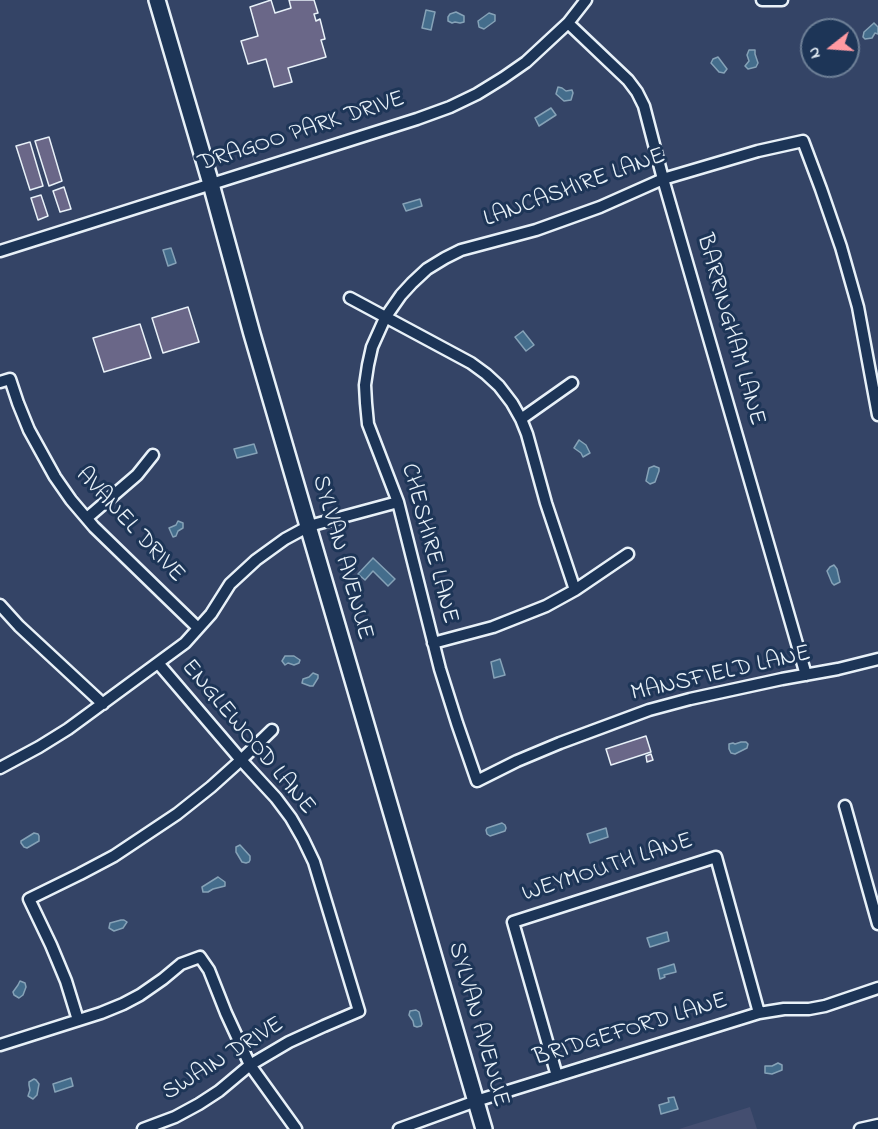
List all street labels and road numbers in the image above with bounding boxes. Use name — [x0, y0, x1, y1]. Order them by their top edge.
street label: DRAGOO PARK DRIVE — [195, 86, 409, 180]
street label: LANCASHIRE LANE — [480, 143, 670, 235]
street label: BARRINGHAM LANE — [688, 231, 770, 429]
street label: CHESHIRE LANE — [393, 461, 463, 627]
street label: AVANEL DRIVE — [68, 462, 190, 590]
street label: SYLVAN AVENUE — [304, 472, 378, 644]
street label: MANSFIELD LANE — [628, 640, 814, 710]
street label: ENGLEWOOD LANE — [174, 654, 320, 822]
street label: WEYMOUTH LANE — [519, 828, 697, 910]
street label: SYLVAN AVENUE — [440, 939, 514, 1111]
street label: BRIDGEFORD LANE — [530, 988, 732, 1074]
street label: SWAIN DRIVE — [158, 1011, 290, 1109]

